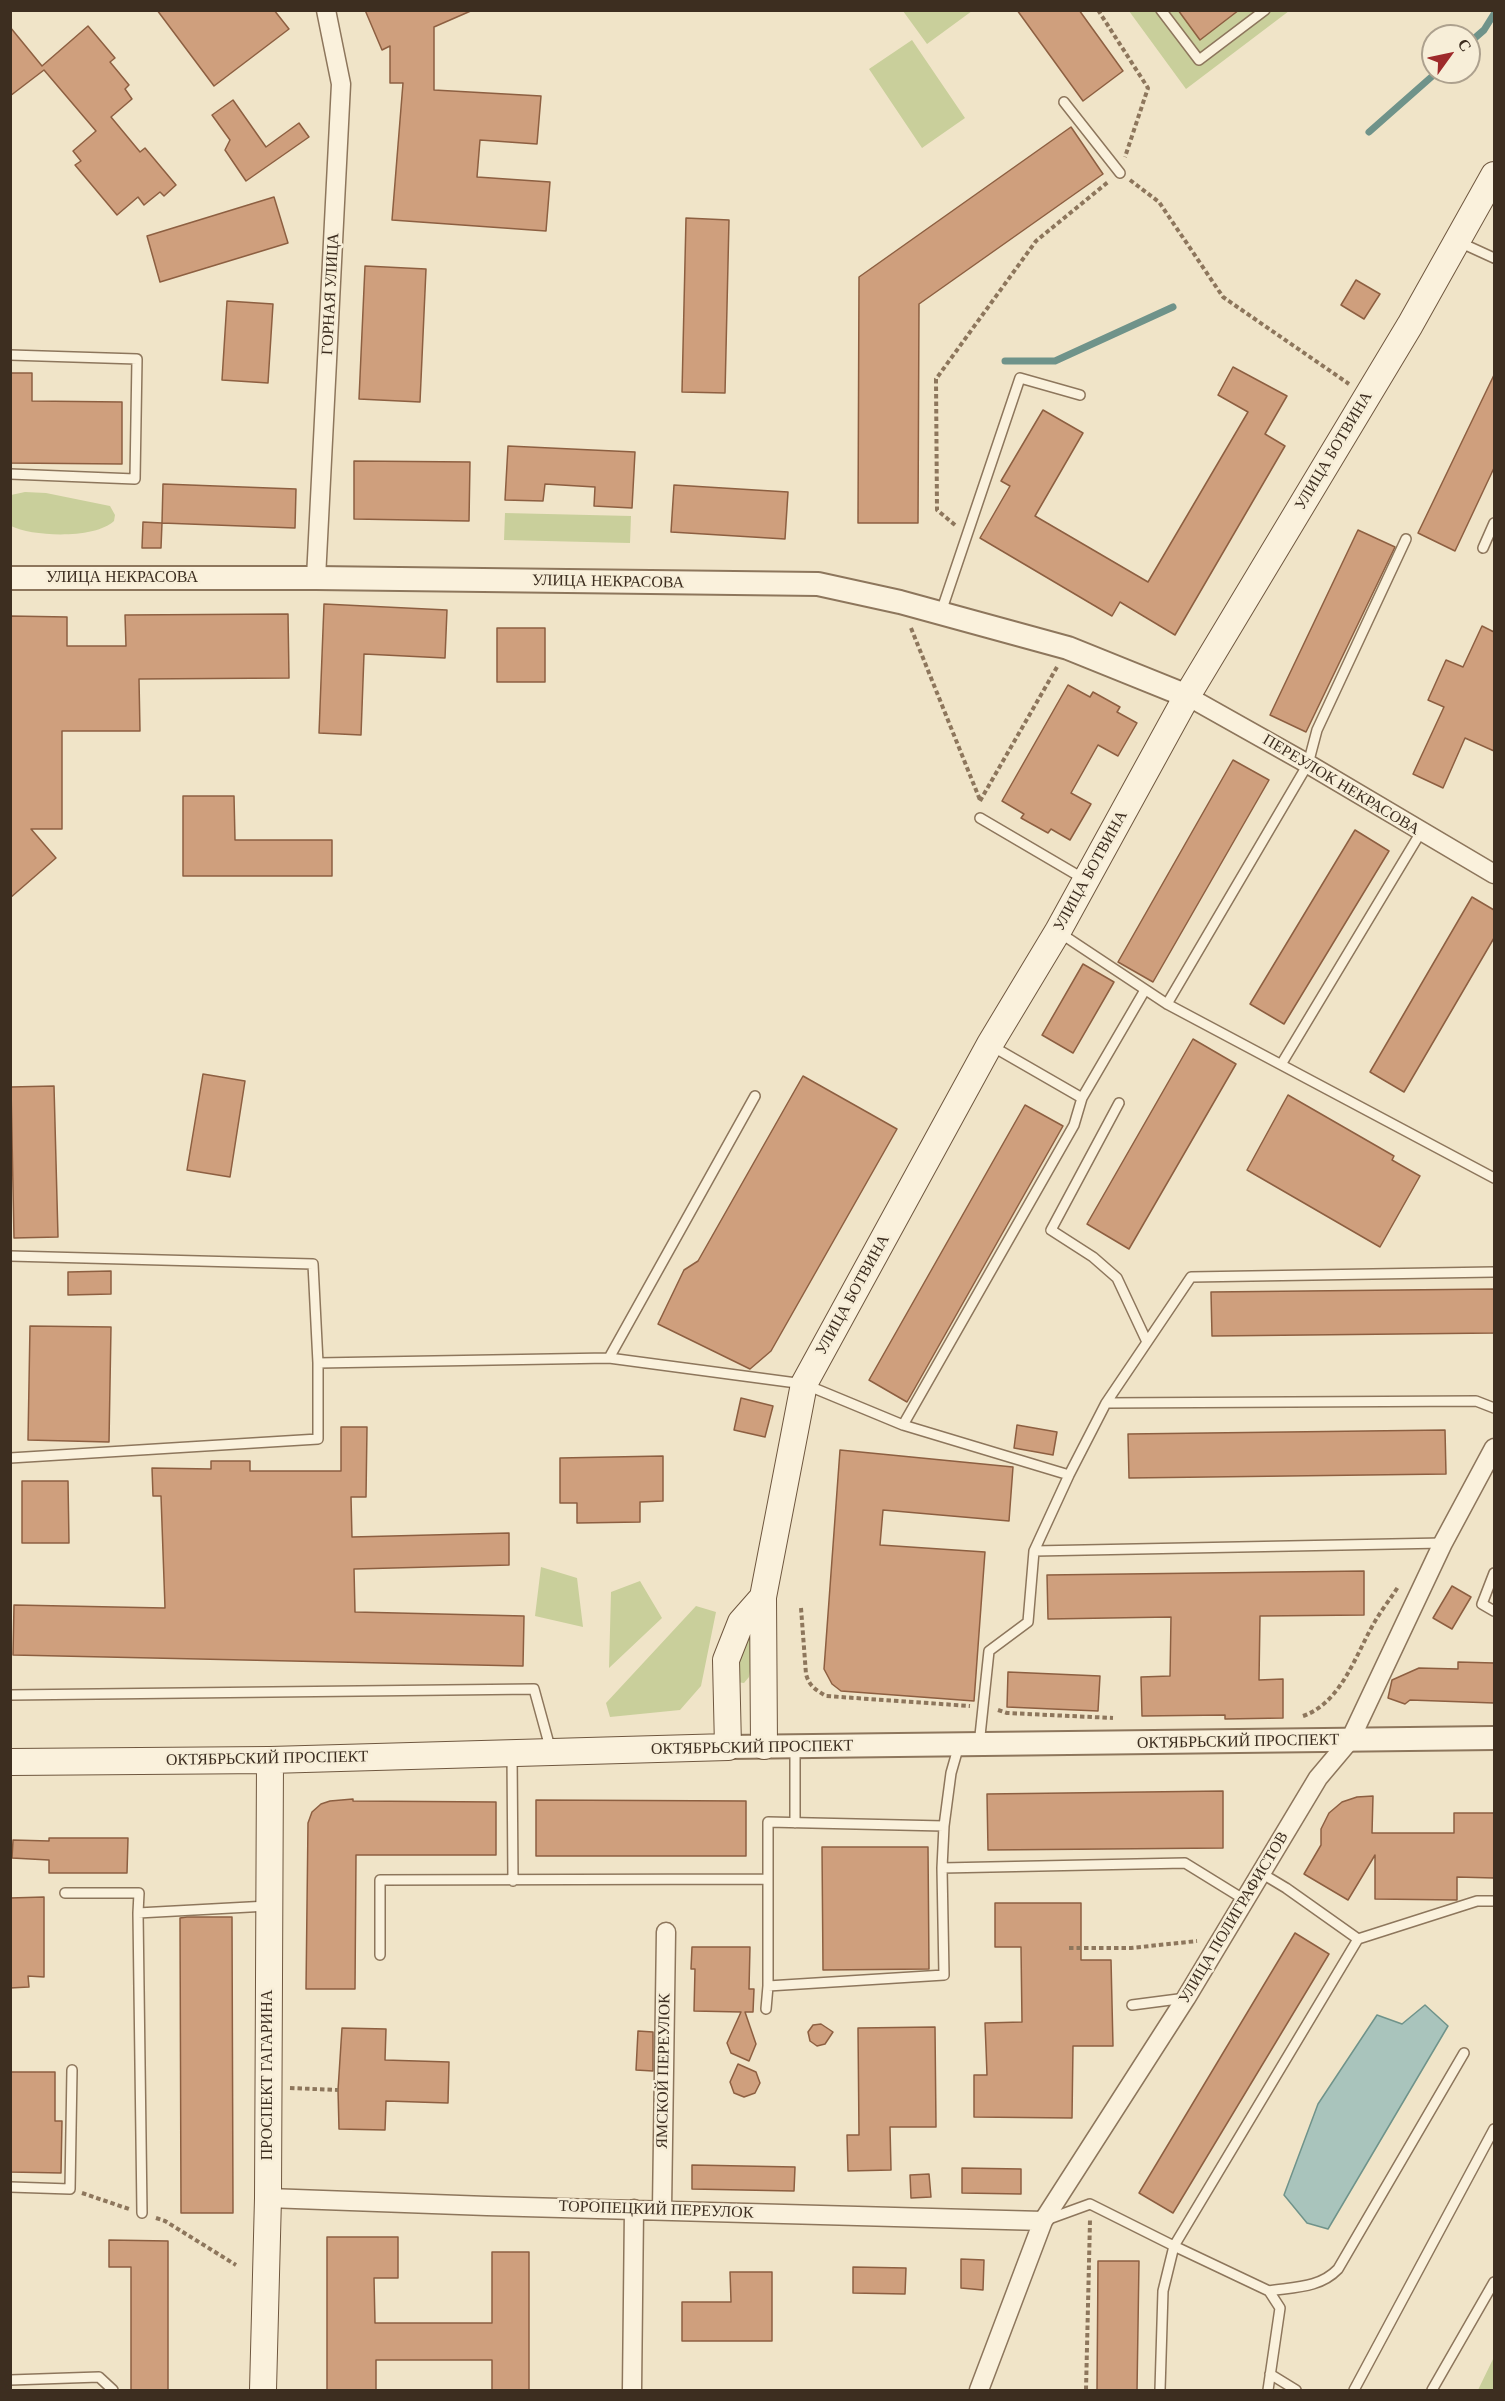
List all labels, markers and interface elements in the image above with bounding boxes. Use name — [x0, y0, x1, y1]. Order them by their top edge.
north arrow — [1421, 24, 1481, 84]
text: С — [1455, 36, 1475, 54]
street label: ГОРНАЯ УЛИЦА — [318, 233, 344, 355]
street label: УЛИЦА БОТВИНА — [1291, 388, 1377, 514]
street label: УЛИЦА НЕКРАСОВА — [46, 568, 198, 588]
street label: УЛИЦА НЕКРАСОВА — [532, 571, 684, 593]
street label: ПЕРЕУЛОК НЕКРАСОВА — [1259, 731, 1423, 839]
street label: УЛИЦА БОТВИНА — [1050, 807, 1132, 935]
street label: УЛИЦА БОТВИНА — [812, 1231, 894, 1359]
street label: ОКТЯБРЬСКИЙ ПРОСПЕКТ — [1137, 1731, 1339, 1753]
street label: ОКТЯБРЬСКИЙ ПРОСПЕКТ — [651, 1737, 853, 1759]
street label: ОКТЯБРЬСКИЙ ПРОСПЕКТ — [166, 1748, 368, 1770]
street label: УЛИЦА ПОЛИГРАФИСТОВ — [1175, 1829, 1293, 2007]
street label: ПРОСПЕКТ ГАГАРИНА — [258, 1990, 278, 2160]
street label: ЯМСКОЙ ПЕРЕУЛОК — [653, 1993, 675, 2149]
street label: ТОРОПЕЦКИЙ ПЕРЕУЛОК — [558, 2197, 754, 2223]

